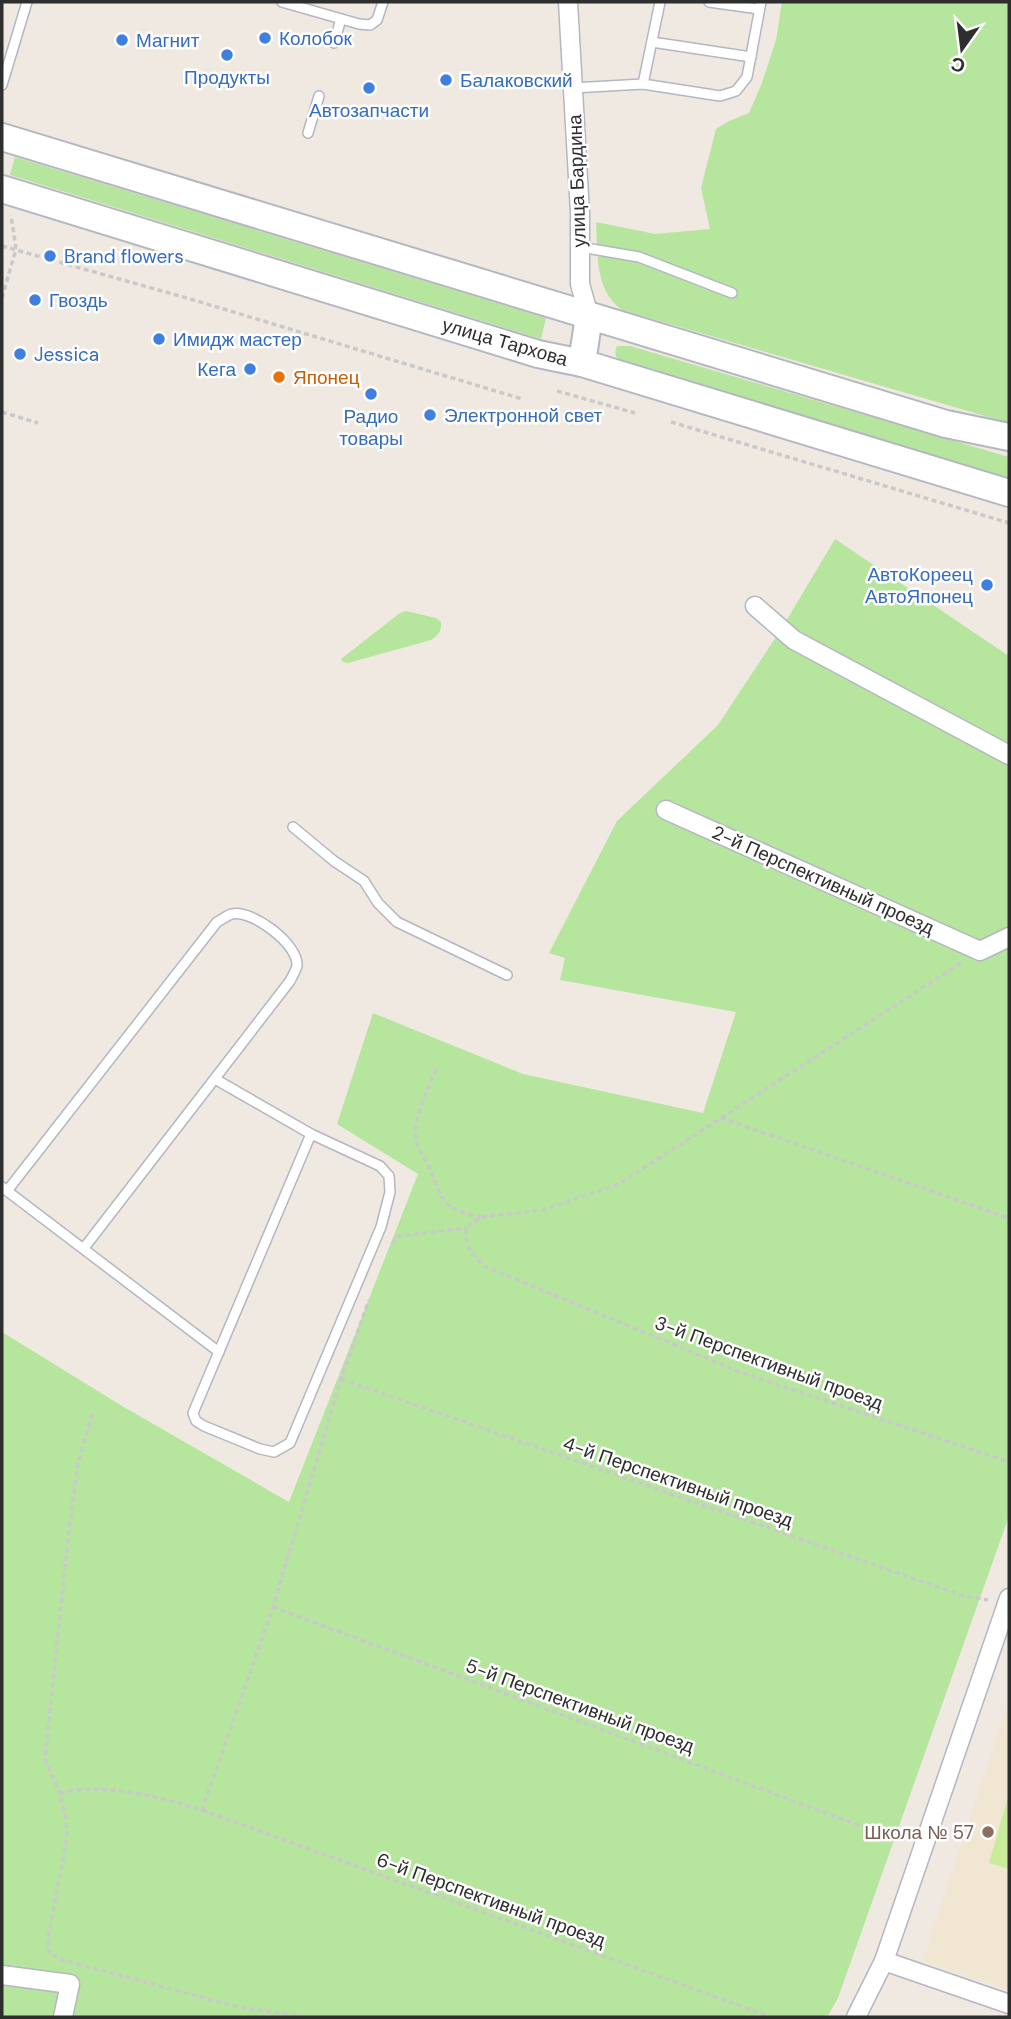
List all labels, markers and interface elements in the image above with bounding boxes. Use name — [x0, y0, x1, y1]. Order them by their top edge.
north arrow — [927, 14, 997, 84]
place label: Колобок — [279, 26, 353, 51]
place label: Магнит — [136, 28, 200, 53]
marker: Колобок — [257, 30, 273, 46]
marker: Магнит — [114, 32, 130, 48]
marker: Продукты — [219, 47, 235, 63]
text: С — [948, 51, 968, 79]
place label: Продукты — [184, 65, 270, 90]
place label: Балаковский — [460, 68, 573, 93]
marker: Балаковский — [438, 72, 454, 88]
marker: Автозапчасти — [361, 80, 377, 96]
place label: Автозапчасти — [309, 98, 429, 123]
street label: улица Бардина — [562, 114, 592, 248]
place label: Brand flowers — [64, 244, 184, 269]
marker: Brand flowers — [42, 248, 58, 264]
place label: Гвоздь — [49, 288, 108, 313]
marker: Гвоздь — [27, 292, 43, 308]
street label: улица Тархова — [439, 312, 571, 372]
place label: Имидж мастер — [173, 327, 302, 352]
marker: Имидж мастер — [151, 331, 167, 347]
place label: Jessica — [34, 342, 99, 367]
marker: Jessica — [12, 346, 28, 362]
place label: Кега — [197, 357, 236, 382]
marker: Кега — [242, 361, 258, 377]
place label: Японец — [293, 365, 360, 390]
marker: Японец — [271, 369, 287, 385]
marker: Радио товары — [363, 386, 379, 402]
place label: Электронной свет — [444, 403, 603, 428]
place label: Радио товары — [339, 404, 403, 451]
marker: Электронной свет — [422, 407, 438, 423]
place label: АвтоКореец АвтоЯпонец — [865, 562, 973, 609]
marker: АвтоКореец АвтоЯпонец — [979, 577, 995, 593]
street label: 2-й Перспективный проезд — [708, 820, 938, 940]
street label: 3-й Перспективный проезд — [651, 1310, 887, 1416]
street label: 4-й Перспективный проезд — [560, 1431, 796, 1533]
street label: 5-й Перспективный проезд — [462, 1653, 698, 1759]
place label: Школа № 57 — [864, 1820, 974, 1845]
marker: Школа № 57 — [980, 1824, 996, 1840]
street label: 6-й Перспективный проезд — [373, 1847, 609, 1953]

